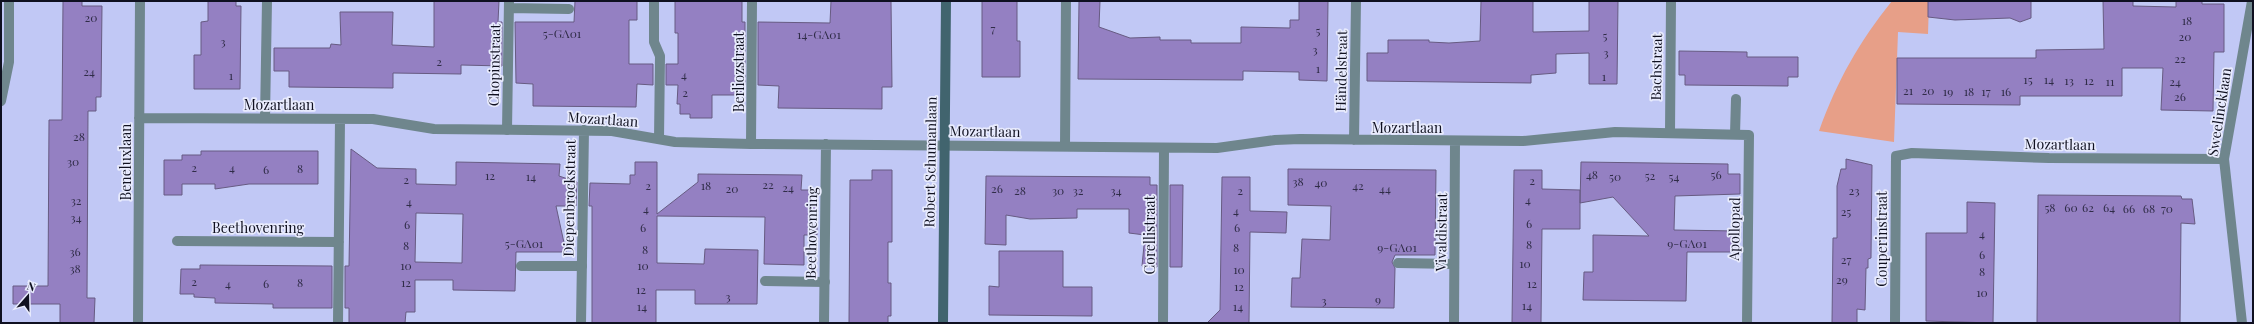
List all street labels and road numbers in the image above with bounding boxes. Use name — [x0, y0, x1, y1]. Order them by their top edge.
street label: Chopinstraat — [484, 23, 504, 106]
street label: Händelstraat — [1331, 29, 1351, 112]
street label: Berliozstraat — [729, 31, 748, 112]
street label: Bachstraat — [1646, 32, 1666, 101]
street label: Sweelincklaan — [2203, 66, 2235, 158]
street label: Mozartlaan — [244, 95, 315, 114]
street label: Robert Schumanlaan — [919, 96, 941, 228]
street label: Mozartlaan — [567, 107, 640, 131]
street label: Mozartlaan — [1372, 118, 1443, 137]
street label: Mozartlaan — [949, 121, 1021, 141]
street label: Beneluxlaan — [116, 123, 135, 200]
street label: Mozartlaan — [2024, 134, 2096, 154]
street label: Diepenbrockstraat — [558, 138, 580, 257]
street label: Beethovenring — [801, 186, 821, 279]
street label: Couperinstraat — [1872, 190, 1891, 287]
street label: Vivaldistraat — [1431, 191, 1451, 273]
street label: Corellistraat — [1140, 195, 1159, 274]
street label: Apollopad — [1724, 197, 1744, 262]
street label: Beethovenring — [212, 218, 304, 237]

